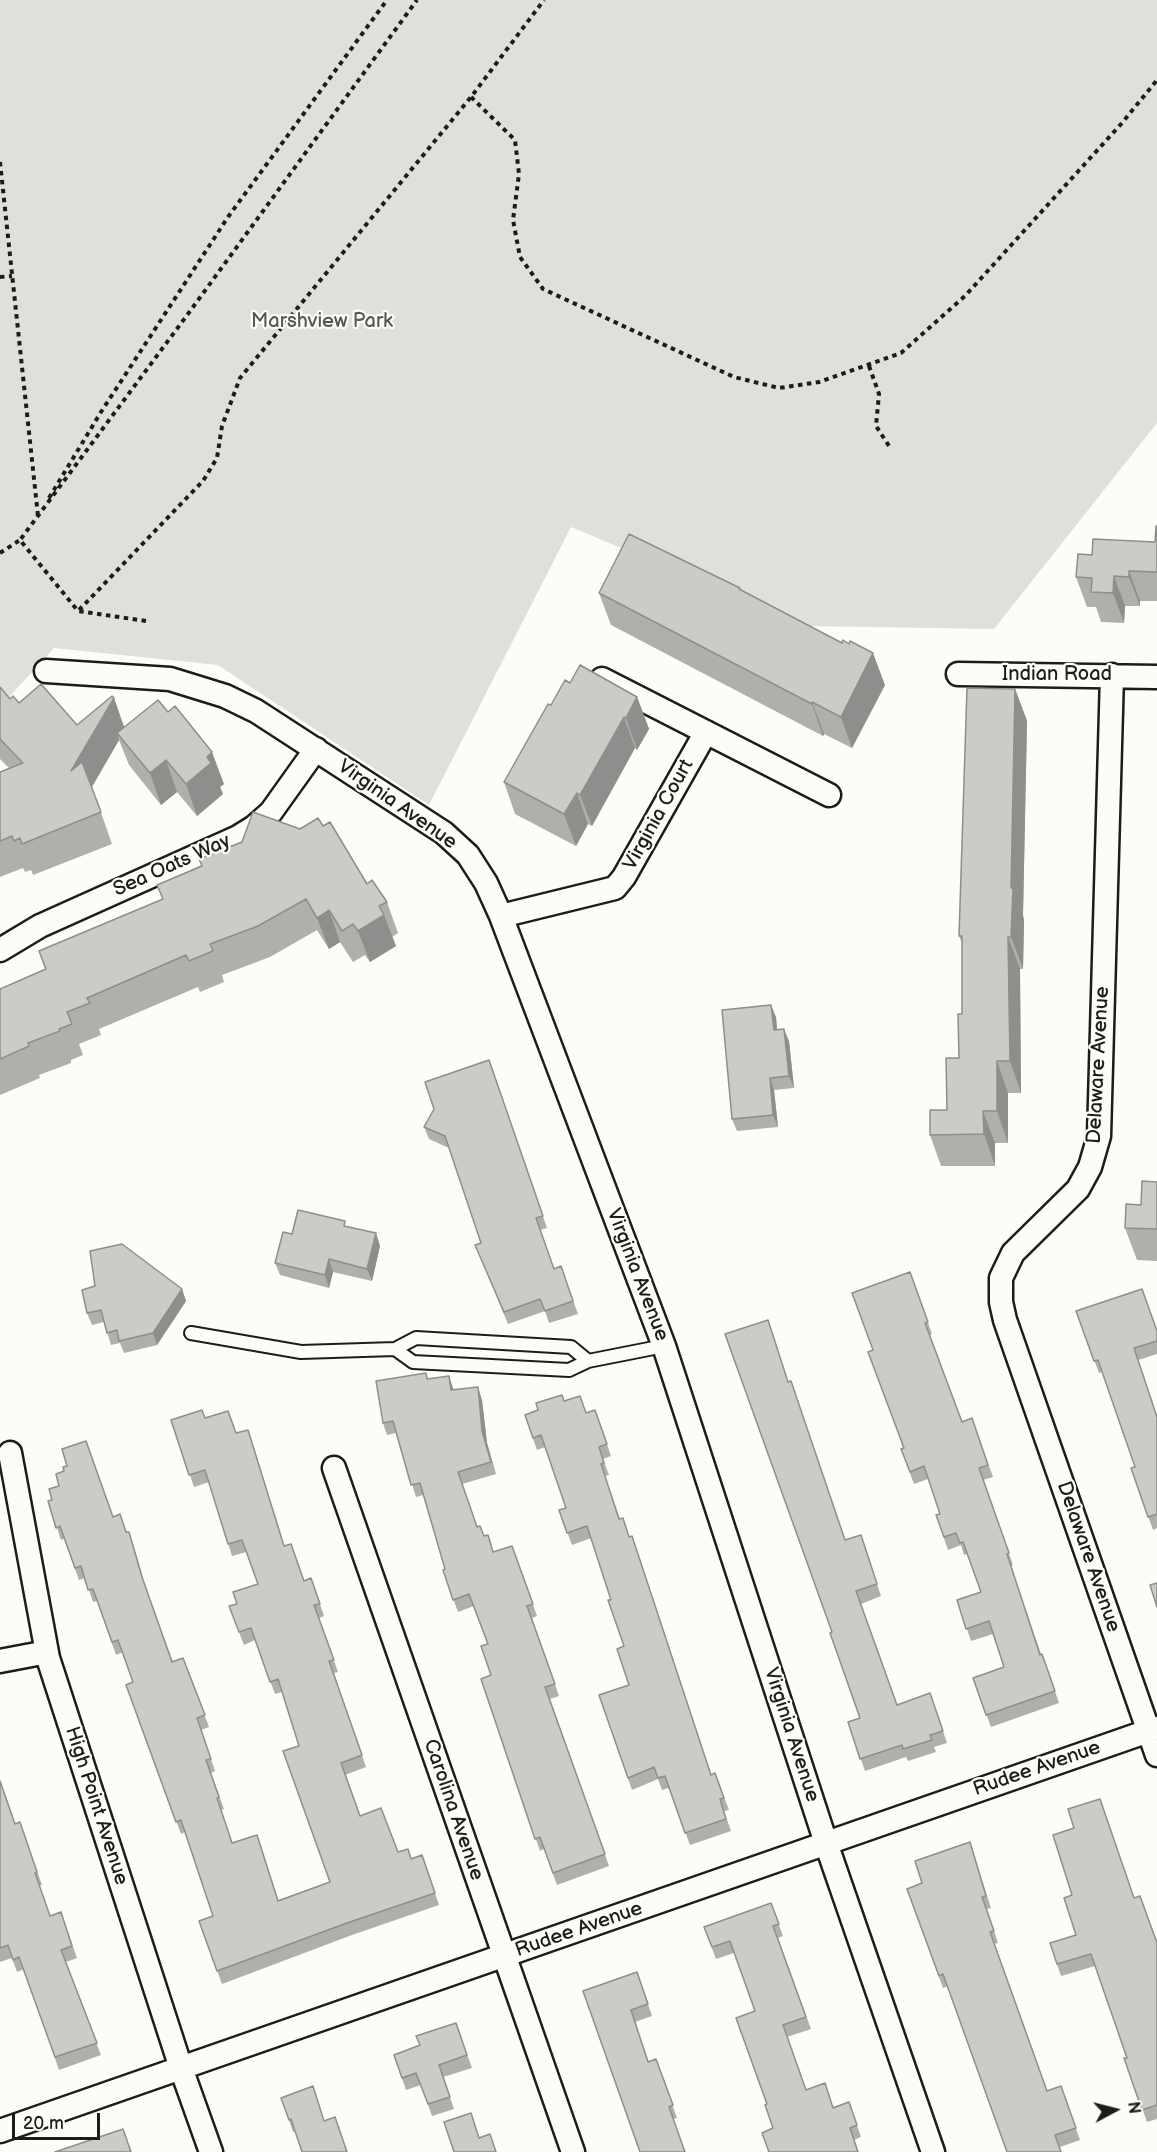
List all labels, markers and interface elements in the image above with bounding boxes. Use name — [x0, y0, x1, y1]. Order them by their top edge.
park label: Marshview Park — [251, 310, 393, 334]
street label: Indian Road — [1002, 663, 1112, 687]
street label: Virginia Avenue — [333, 755, 461, 855]
street label: Virginia Court — [619, 755, 699, 875]
street label: Sea Oats Way — [110, 829, 234, 903]
street label: Delaware Avenue — [1083, 986, 1115, 1144]
street label: Virginia Avenue — [601, 1205, 673, 1345]
street label: Delaware Avenue — [1051, 1479, 1125, 1635]
street label: Virginia Avenue — [758, 1665, 824, 1805]
street label: High Point Avenue — [59, 1724, 133, 1888]
street label: Carolina Avenue — [418, 1736, 488, 1884]
street label: Rudee Avenue — [970, 1736, 1104, 1802]
street label: Rudee Avenue — [512, 1897, 646, 1963]
north arrow — [1085, 2080, 1145, 2140]
scale bar — [15, 2101, 104, 2139]
text: N — [1123, 2101, 1144, 2115]
text: 20 m — [23, 2113, 64, 2134]

